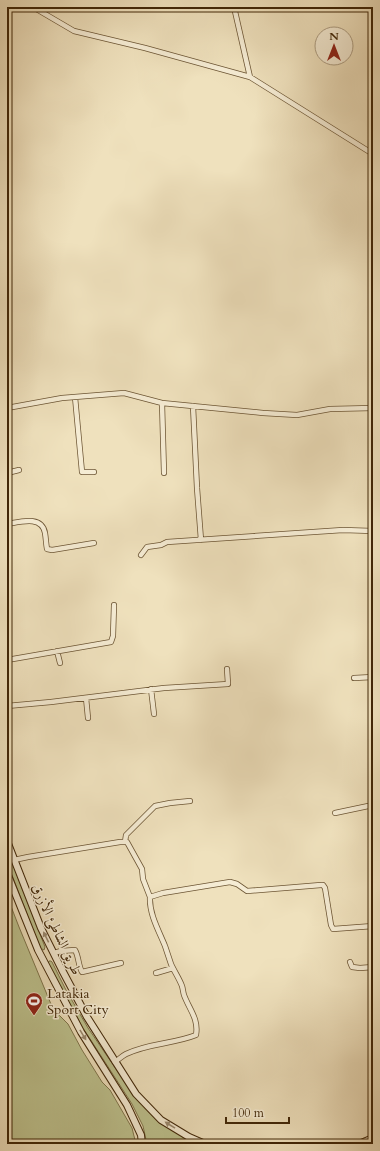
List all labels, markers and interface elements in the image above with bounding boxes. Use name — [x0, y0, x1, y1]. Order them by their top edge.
north arrow — [314, 26, 354, 66]
text: N — [329, 29, 339, 44]
street label: طريق الشاطئ الأزرق — [27, 880, 87, 978]
one-way arrow — [43, 931, 49, 943]
place label: Latakia Sport City — [47, 984, 109, 1019]
sports icon: Latakia Sport City — [24, 991, 44, 1016]
one-way arrow — [80, 1029, 87, 1041]
scale bar — [226, 1099, 289, 1125]
text: 100 m — [232, 1105, 265, 1121]
one-way arrow — [164, 1122, 176, 1129]

